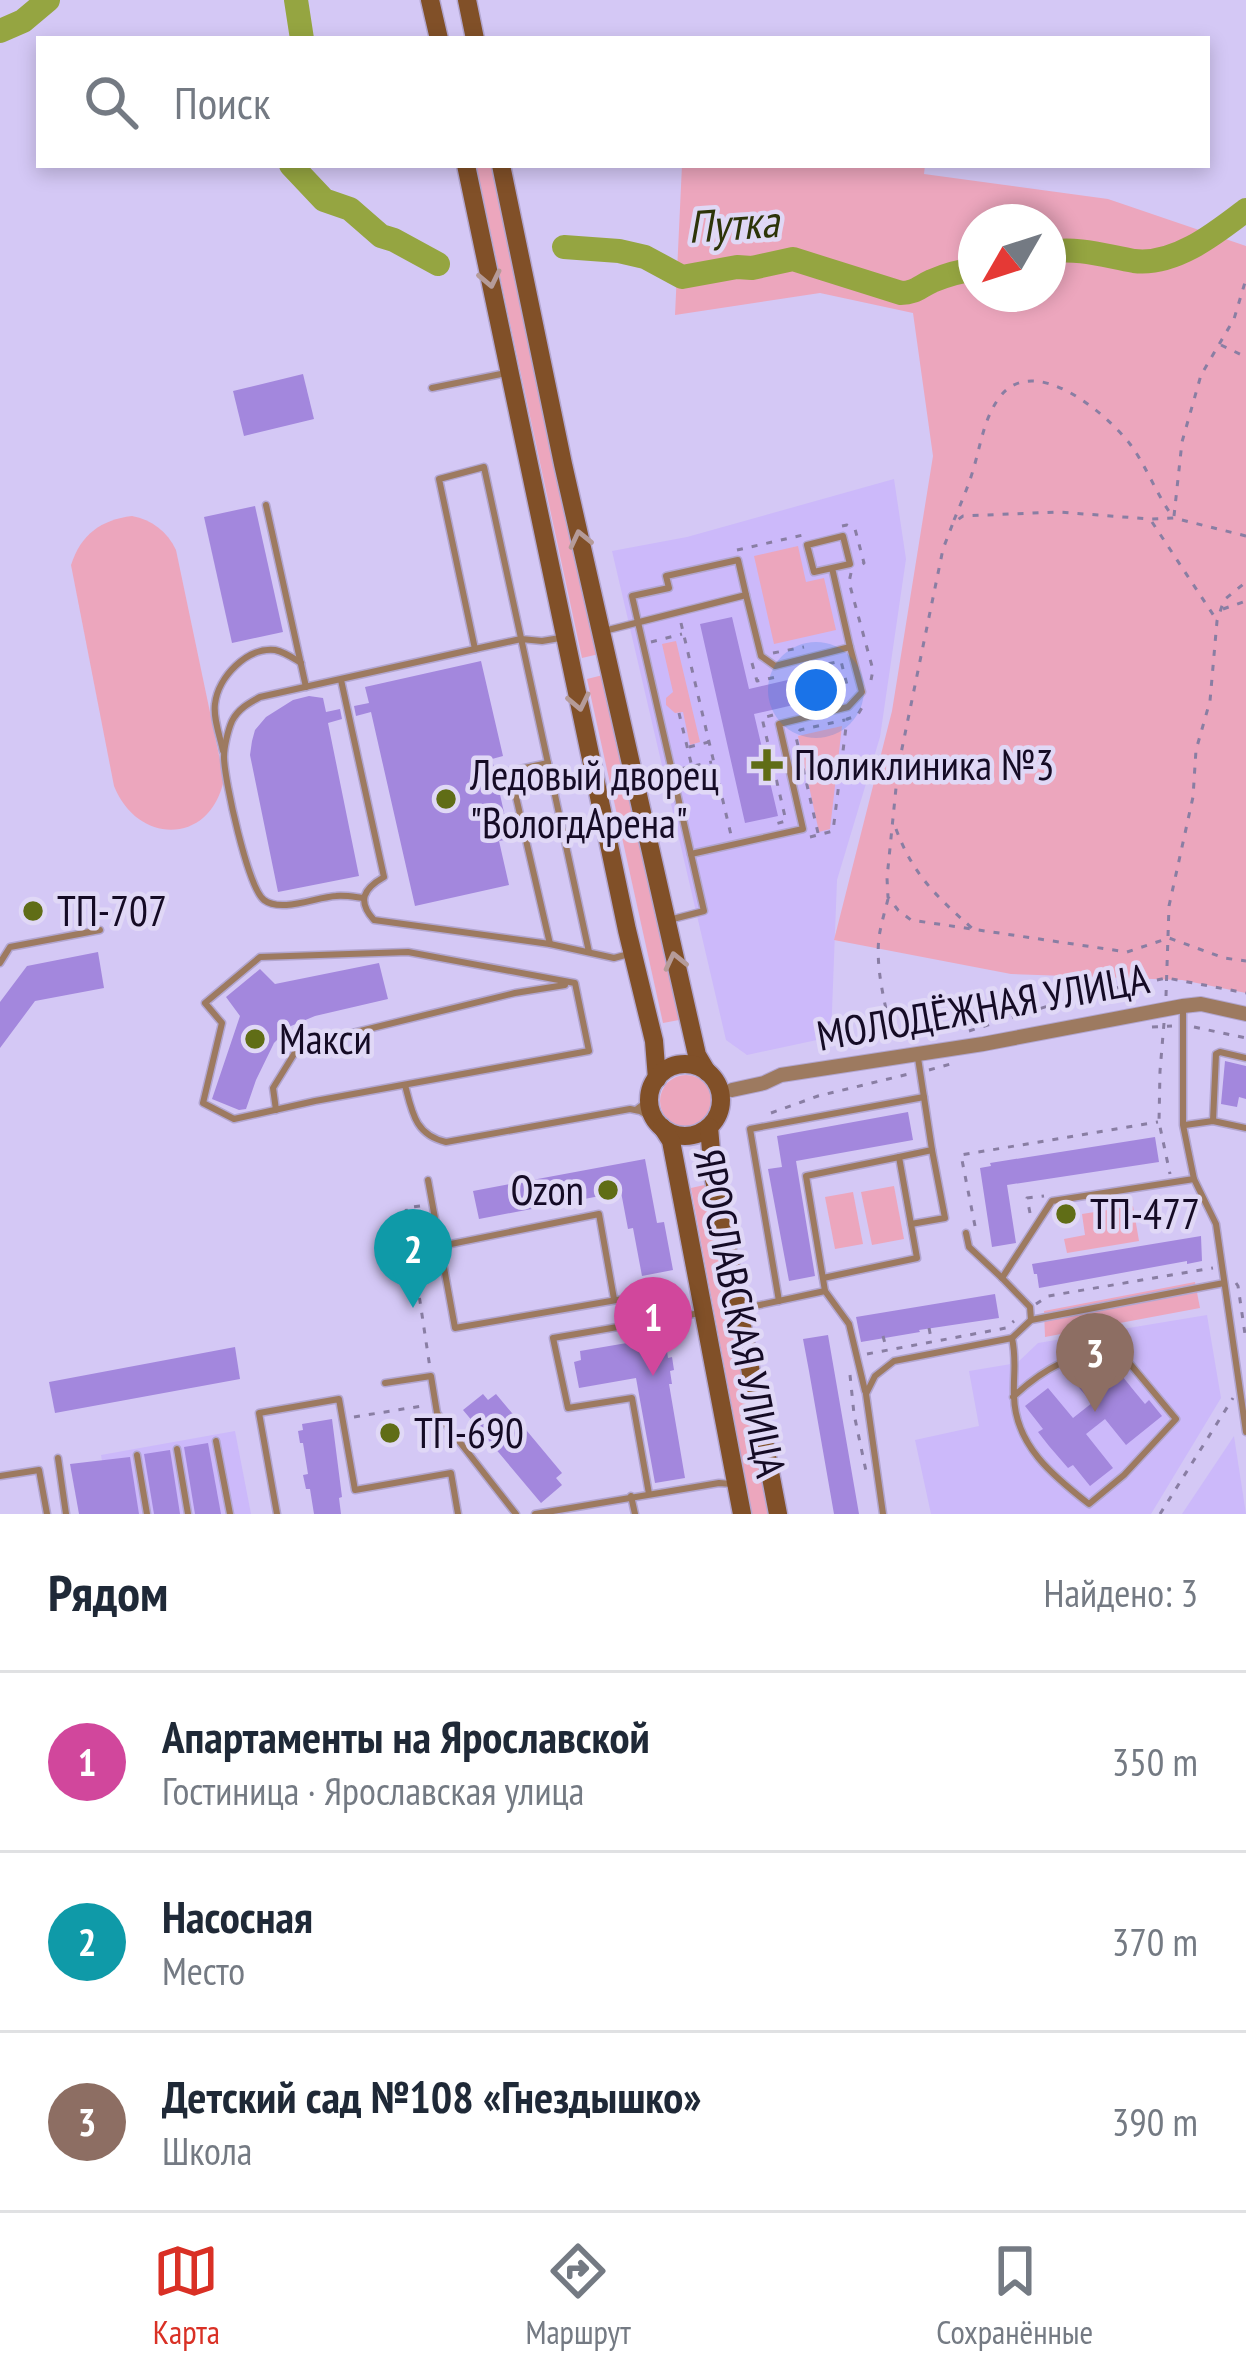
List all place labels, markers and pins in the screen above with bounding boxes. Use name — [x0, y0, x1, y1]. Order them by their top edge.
place label: Поликлиника №3 — [794, 737, 1054, 792]
place label: Ледовый дворец "ВологдАрена" — [469, 747, 719, 850]
marker: Поликлиника №3 — [751, 749, 783, 781]
marker: Ледовый дворец "ВологдАрена" — [433, 786, 459, 812]
place label: ТП-707 — [57, 883, 167, 938]
marker: ТП-707 — [20, 898, 46, 924]
place label: Макси — [279, 1011, 372, 1066]
marker: Макси — [242, 1026, 268, 1052]
place label: Ozon — [510, 1162, 584, 1217]
marker: Ozon — [595, 1177, 621, 1203]
place label: ТП-477 — [1090, 1186, 1200, 1241]
marker: ТП-477 — [1053, 1201, 1079, 1227]
pin: 2 — [374, 1209, 452, 1308]
pin: 1 — [614, 1277, 692, 1376]
pin: 3 — [1056, 1313, 1134, 1412]
place label: ТП-690 — [414, 1405, 524, 1460]
marker: ТП-690 — [377, 1420, 403, 1446]

